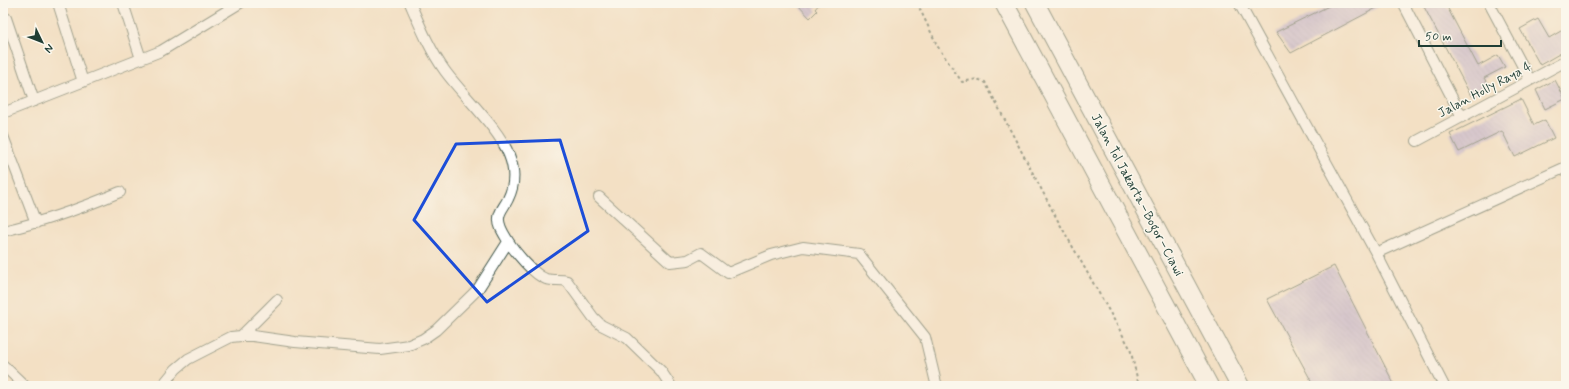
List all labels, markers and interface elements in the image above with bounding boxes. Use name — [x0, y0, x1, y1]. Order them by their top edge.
north arrow — [22, 22, 62, 62]
scale bar — [1419, 22, 1501, 48]
text: 50 m — [1425, 29, 1452, 45]
text: N — [41, 41, 56, 56]
street label: Jalan Holly Raya 4 — [1435, 58, 1535, 122]
street label: Jalan Tol Jakarta–Bogor–Ciawi — [1085, 111, 1187, 280]

